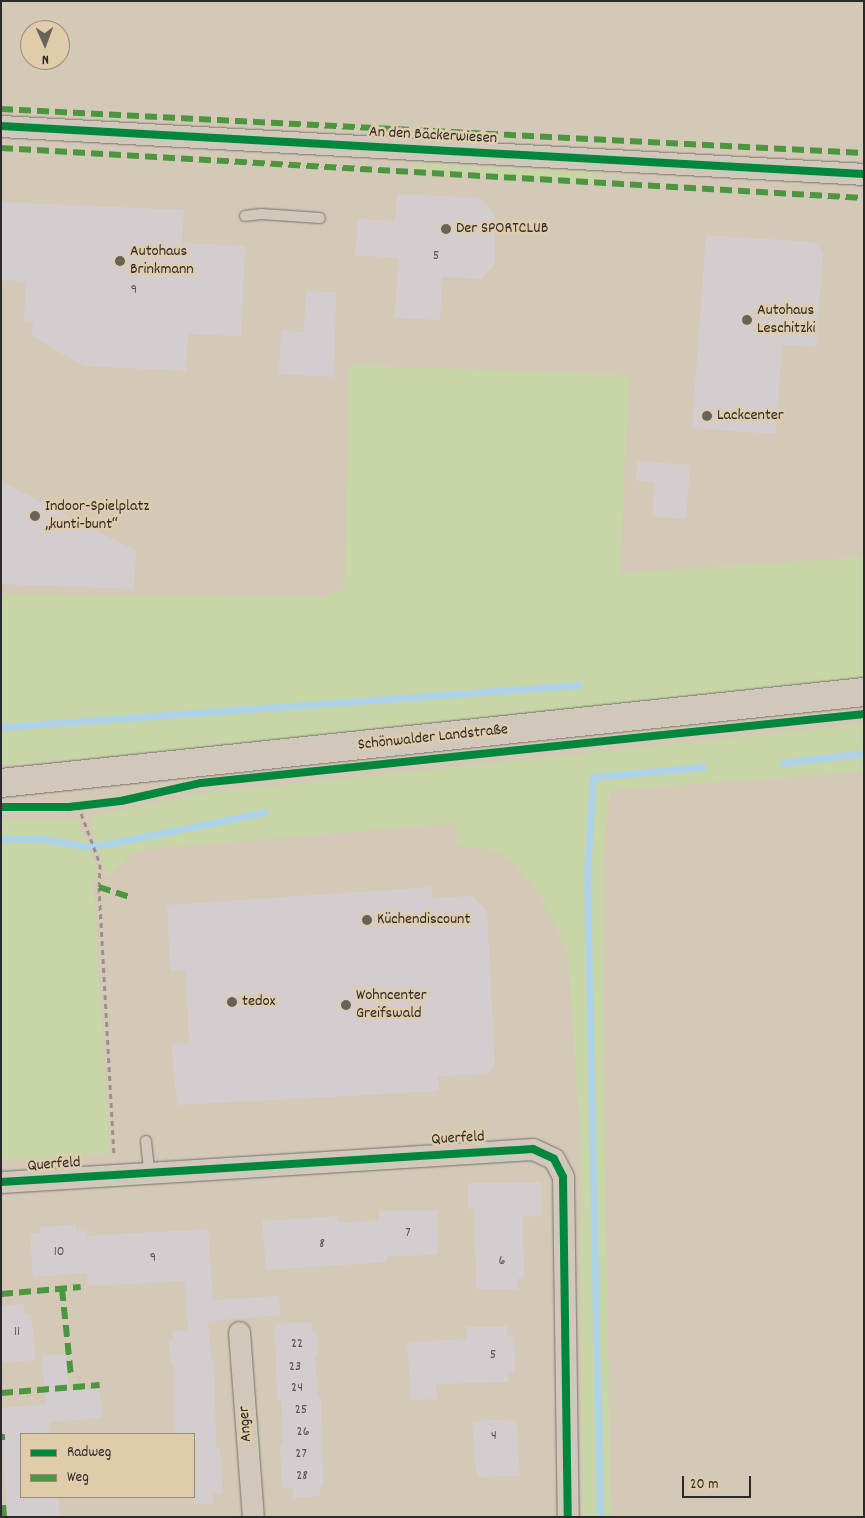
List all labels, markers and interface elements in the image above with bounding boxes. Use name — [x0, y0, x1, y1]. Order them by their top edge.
north arrow — [20, 20, 70, 70]
text: N — [42, 49, 49, 69]
street label: An den Bäckerwiesen — [368, 123, 498, 149]
place label: Der SPORTCLUB — [456, 219, 548, 239]
marker: Der SPORTCLUB — [440, 223, 452, 235]
place label: Autohaus Brinkmann — [130, 242, 194, 280]
house number: 5 — [433, 248, 439, 264]
marker: Autohaus Brinkmann — [114, 255, 126, 267]
house number: 9 — [131, 282, 137, 298]
place label: Autohaus Leschitzki — [757, 301, 815, 339]
marker: Autohaus Leschitzki — [741, 314, 753, 326]
place label: Lackcenter — [717, 406, 784, 426]
marker: Lackcenter — [701, 410, 713, 422]
place label: Indoor-Spielplatz „kunti-bunt“ — [45, 497, 149, 535]
marker: Indoor-Spielplatz „kunti-bunt“ — [29, 510, 41, 522]
street label: Schönwalder Landstraße — [357, 721, 509, 755]
place label: Küchendiscount — [377, 910, 470, 930]
marker: Küchendiscount — [361, 914, 373, 926]
place label: Wohncenter Greifswald — [356, 986, 427, 1024]
place label: tedox — [242, 992, 276, 1012]
marker: tedox — [226, 996, 238, 1008]
marker: Wohncenter Greifswald — [340, 999, 352, 1011]
street label: Querfeld — [431, 1128, 485, 1150]
street label: Querfeld — [27, 1154, 81, 1176]
house number: 7 — [405, 1225, 411, 1241]
house number: 8 — [319, 1236, 325, 1252]
house number: 10 — [54, 1244, 64, 1260]
house number: 9 — [150, 1250, 156, 1266]
house number: 6 — [499, 1253, 505, 1269]
house number: 11 — [14, 1324, 20, 1340]
house number: 22 — [291, 1336, 303, 1352]
house number: 5 — [490, 1347, 496, 1363]
house number: 23 — [289, 1359, 301, 1375]
house number: 24 — [291, 1380, 303, 1396]
house number: 25 — [295, 1402, 307, 1418]
street label: Anger — [235, 1405, 257, 1443]
house number: 26 — [297, 1424, 309, 1440]
house number: 4 — [491, 1428, 497, 1444]
legend — [20, 1433, 195, 1498]
text: Radweg — [67, 1442, 111, 1464]
house number: 27 — [295, 1446, 307, 1462]
scale bar — [685, 1466, 754, 1498]
text: Weg — [67, 1467, 89, 1489]
house number: 28 — [296, 1468, 308, 1484]
text: 20 m — [690, 1474, 718, 1496]

